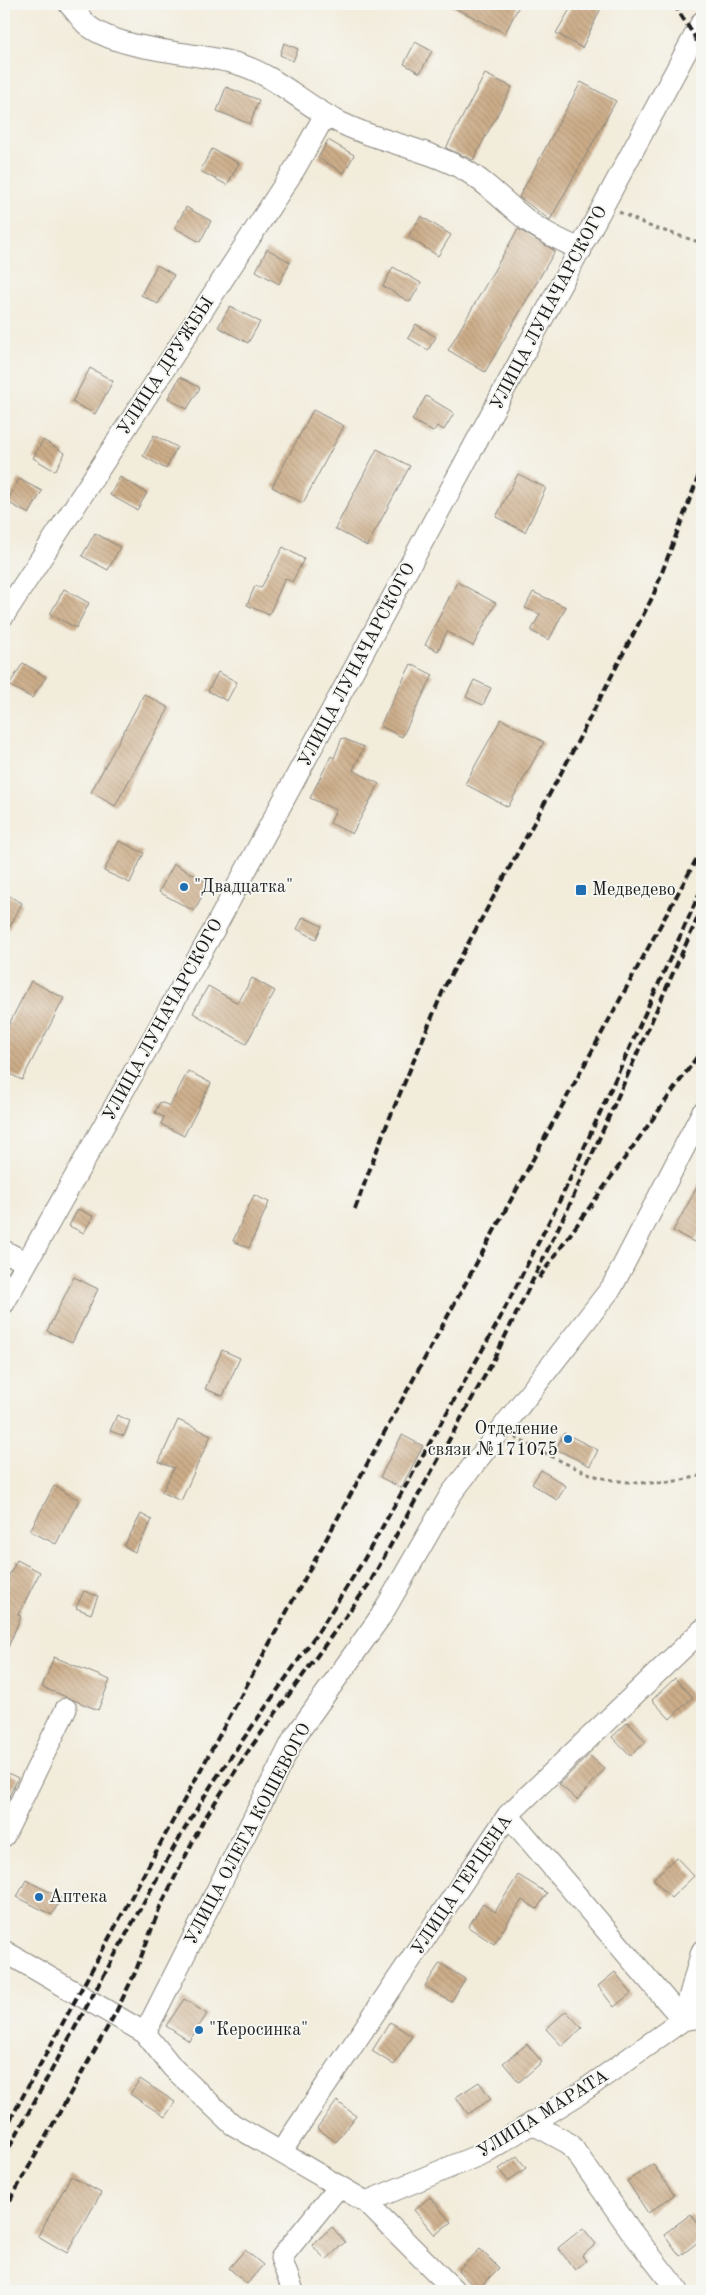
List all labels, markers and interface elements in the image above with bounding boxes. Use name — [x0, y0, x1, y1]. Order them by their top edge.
street label: УЛИЦА ЛУНАЧАРСКОГО — [488, 203, 610, 413]
street label: УЛИЦА ДРУЖБЫ — [115, 293, 217, 438]
street label: УЛИЦА ЛУНАЧАРСКОГО — [296, 560, 418, 770]
place label: "Двадцатка" — [194, 878, 293, 896]
marker: "Двадцатка" — [178, 881, 190, 893]
place label: Медведево — [592, 881, 676, 899]
marker: Медведево — [574, 883, 588, 897]
street label: УЛИЦА ЛУНАЧАРСКОГО — [100, 916, 226, 1124]
place label: Отделение связи №171075 — [428, 1420, 558, 1459]
marker: Отделение связи №171075 — [562, 1433, 574, 1445]
street label: УЛИЦА ОЛЕГА КОШЕВОГО — [182, 1720, 314, 1948]
street label: УЛИЦА ГЕРЦЕНА — [409, 1812, 516, 1958]
place label: Аптека — [49, 1888, 107, 1906]
marker: Аптека — [33, 1891, 45, 1903]
place label: "Керосинка" — [209, 2021, 308, 2039]
marker: "Керосинка" — [193, 2024, 205, 2036]
street label: УЛИЦА МАРАТА — [474, 2066, 612, 2162]

